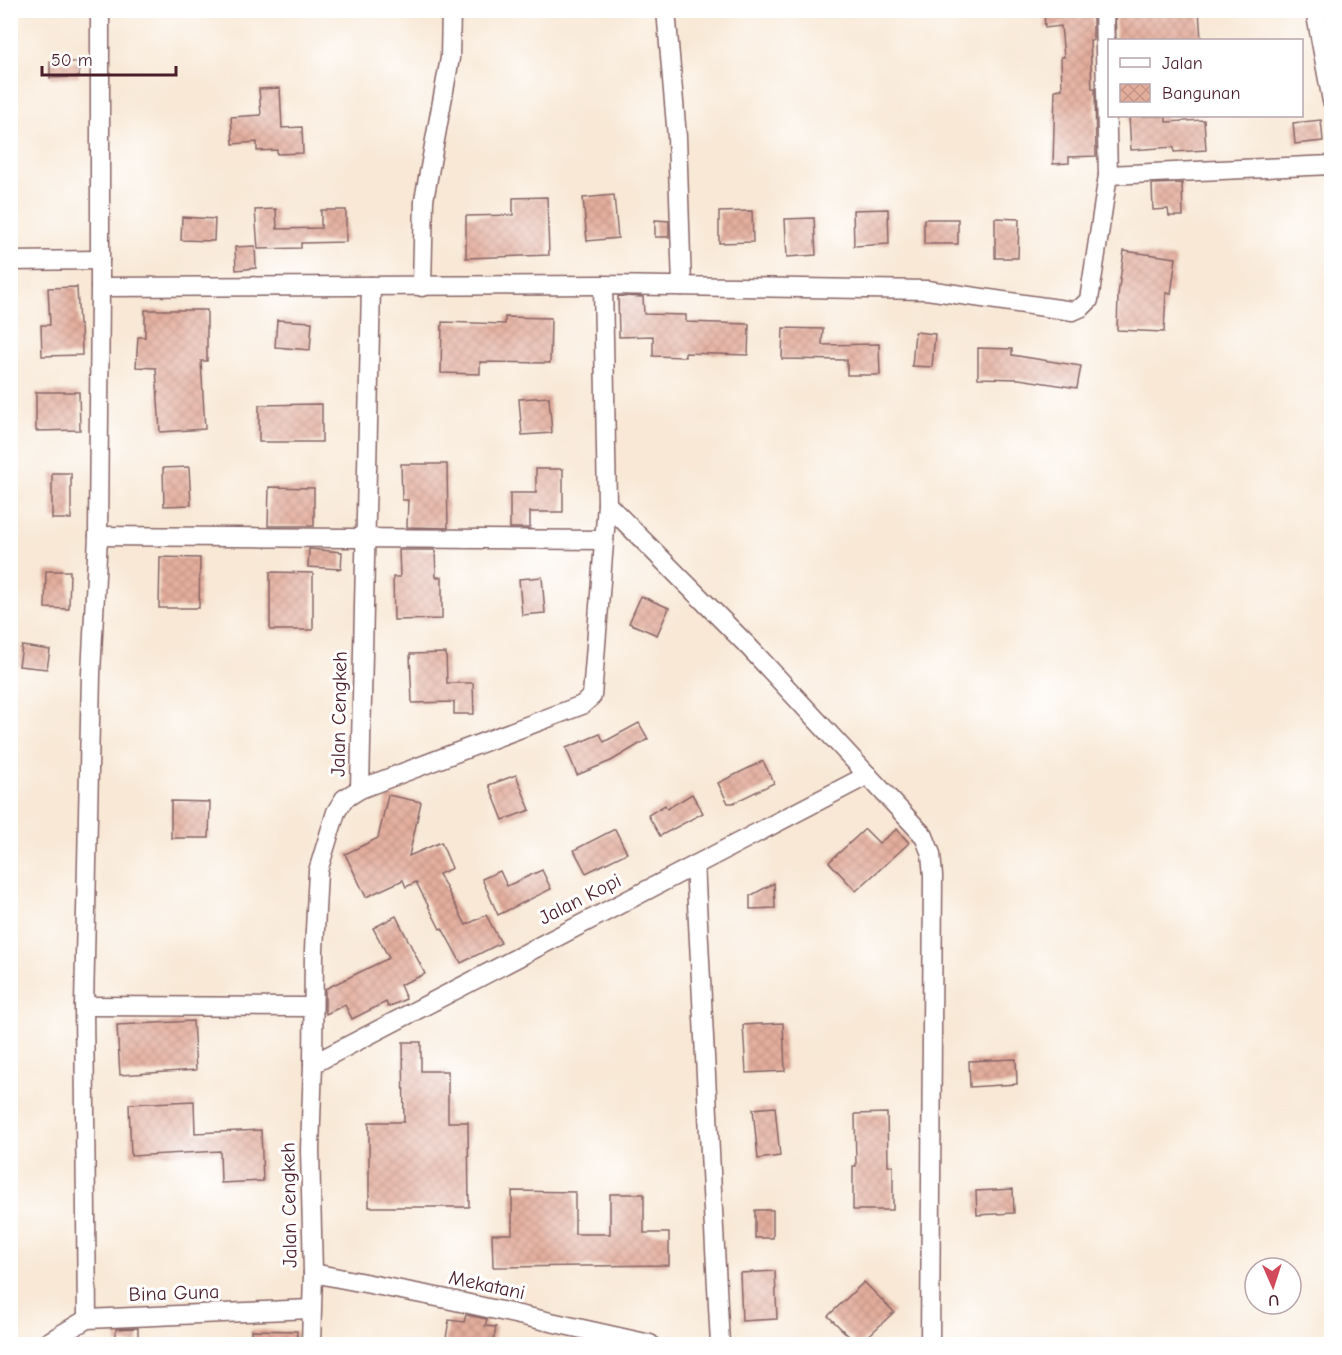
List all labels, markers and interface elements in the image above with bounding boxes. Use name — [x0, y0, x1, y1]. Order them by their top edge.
scale bar — [42, 39, 176, 77]
legend — [1108, 39, 1303, 117]
text: 50 m — [51, 50, 93, 71]
text: Jalan — [1162, 53, 1203, 74]
text: Bangunan — [1162, 83, 1240, 104]
street label: Jalan Cengkeh — [326, 651, 352, 777]
street label: Jalan Kopi — [535, 869, 625, 929]
street label: Jalan Cengkeh — [276, 1142, 302, 1268]
north arrow — [1243, 1256, 1303, 1316]
street label: Mekatani — [447, 1266, 527, 1304]
street label: Bina Guna — [128, 1280, 220, 1306]
text: U — [1268, 1291, 1280, 1309]

